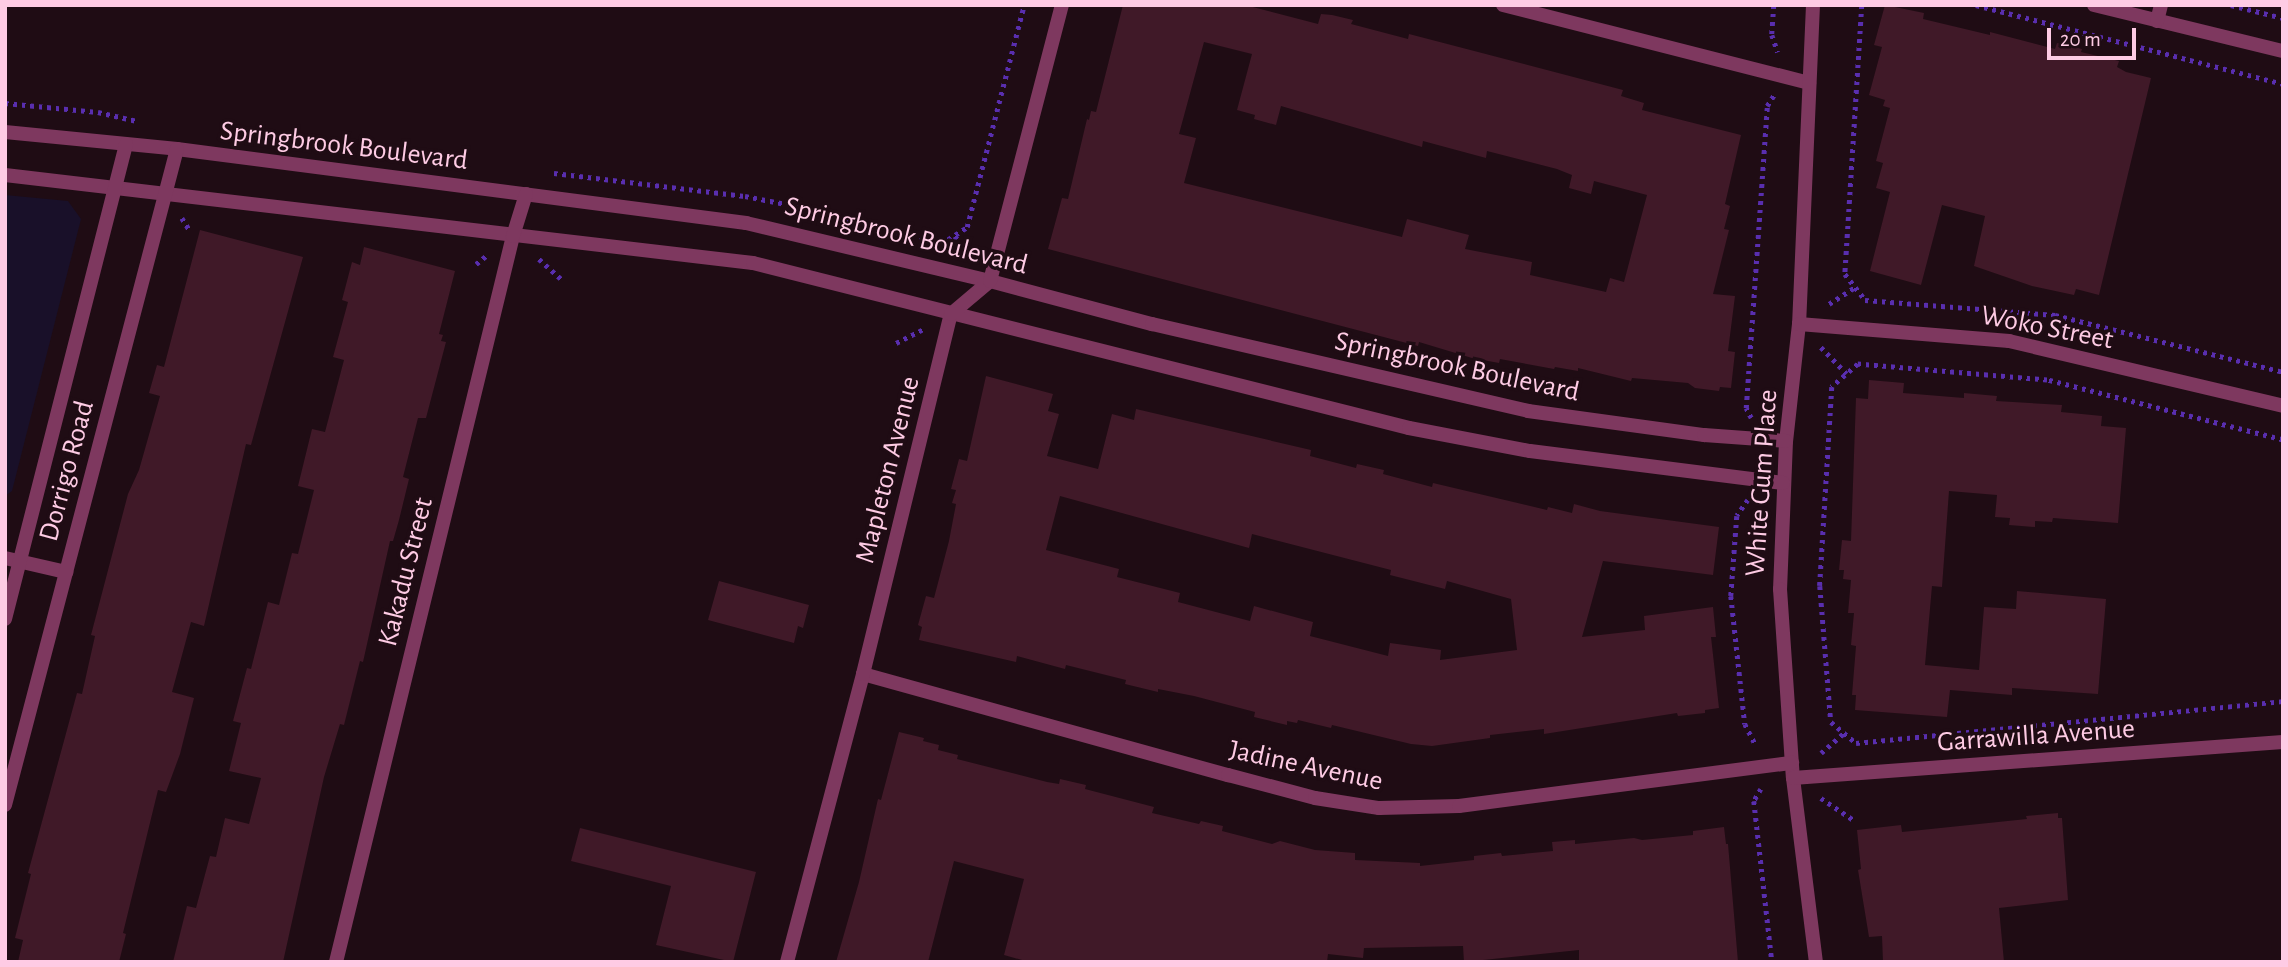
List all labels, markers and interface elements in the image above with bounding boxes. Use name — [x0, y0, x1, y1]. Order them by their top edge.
scale bar — [2050, 14, 2139, 58]
text: 20 m — [2060, 29, 2101, 50]
street label: Springbrook Boulevard — [218, 114, 470, 178]
street label: Springbrook Boulevard — [781, 190, 1031, 282]
street label: Woko Street — [1978, 299, 2116, 357]
street label: Springbrook Boulevard — [1332, 325, 1582, 409]
street label: Mapleton Avenue — [849, 373, 927, 567]
street label: White Gum Place — [1739, 388, 1785, 578]
street label: Dorrigo Road — [32, 397, 102, 545]
street label: Kakadu Street — [371, 494, 441, 650]
street label: Garrawilla Avenue — [1936, 712, 2136, 760]
street label: Jadine Avenue — [1226, 733, 1386, 799]

